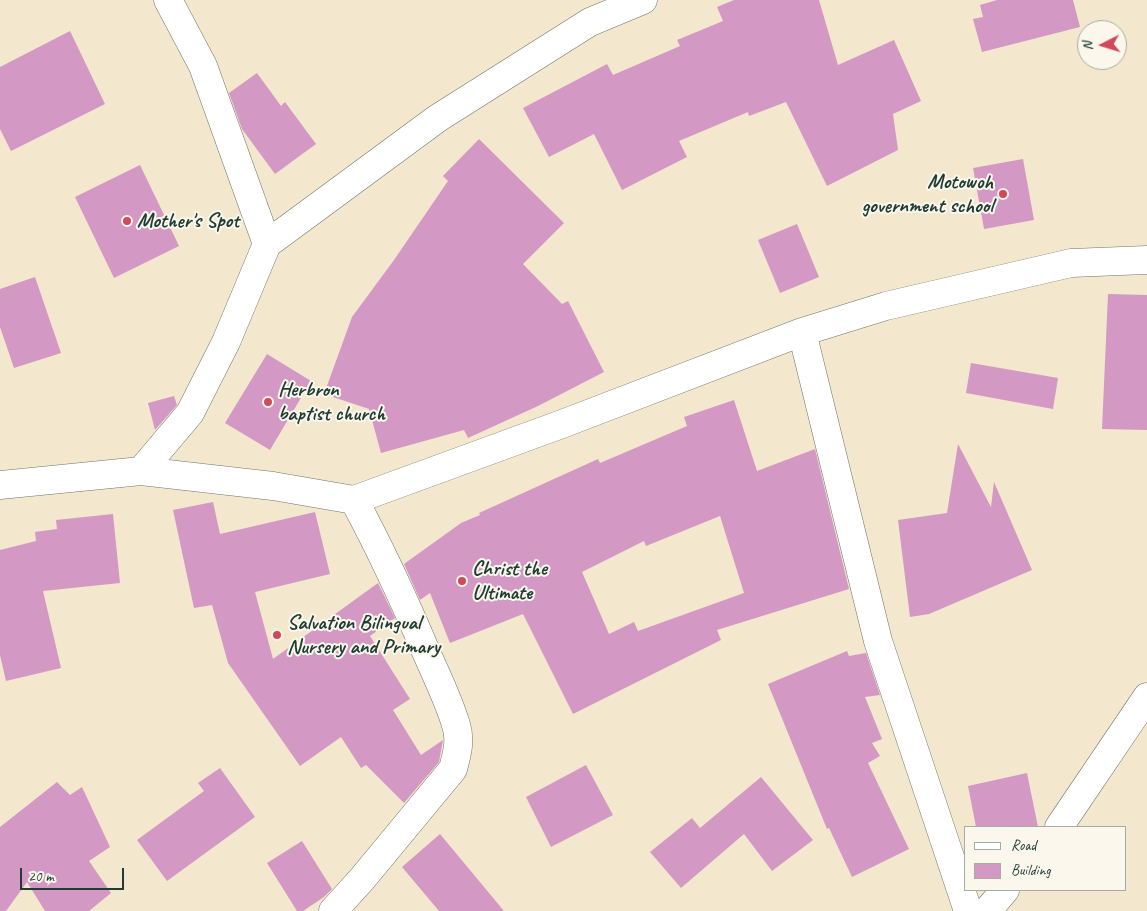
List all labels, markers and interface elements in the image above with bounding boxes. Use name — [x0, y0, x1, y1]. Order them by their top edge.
north arrow — [1077, 20, 1127, 70]
text: N — [1079, 41, 1096, 51]
place label: Motowoh government school — [861, 169, 993, 219]
marker: Motowoh government school — [997, 188, 1009, 200]
place label: Mother's Spot — [137, 208, 239, 234]
marker: Mother's Spot — [121, 215, 133, 227]
place label: Herbron baptist church — [278, 377, 385, 427]
marker: Herbron baptist church — [262, 396, 274, 408]
place label: Christ the Ultimate — [472, 556, 547, 606]
marker: Christ the Ultimate — [456, 575, 468, 587]
place label: Salvation Bilingual Nursery and Primary — [287, 610, 440, 660]
marker: Salvation Bilingual Nursery and Primary — [271, 629, 283, 641]
legend — [964, 826, 1127, 891]
text: Road — [1011, 836, 1036, 855]
scale bar — [22, 858, 126, 890]
text: Building — [1011, 861, 1050, 880]
text: 20 m — [28, 867, 54, 886]

